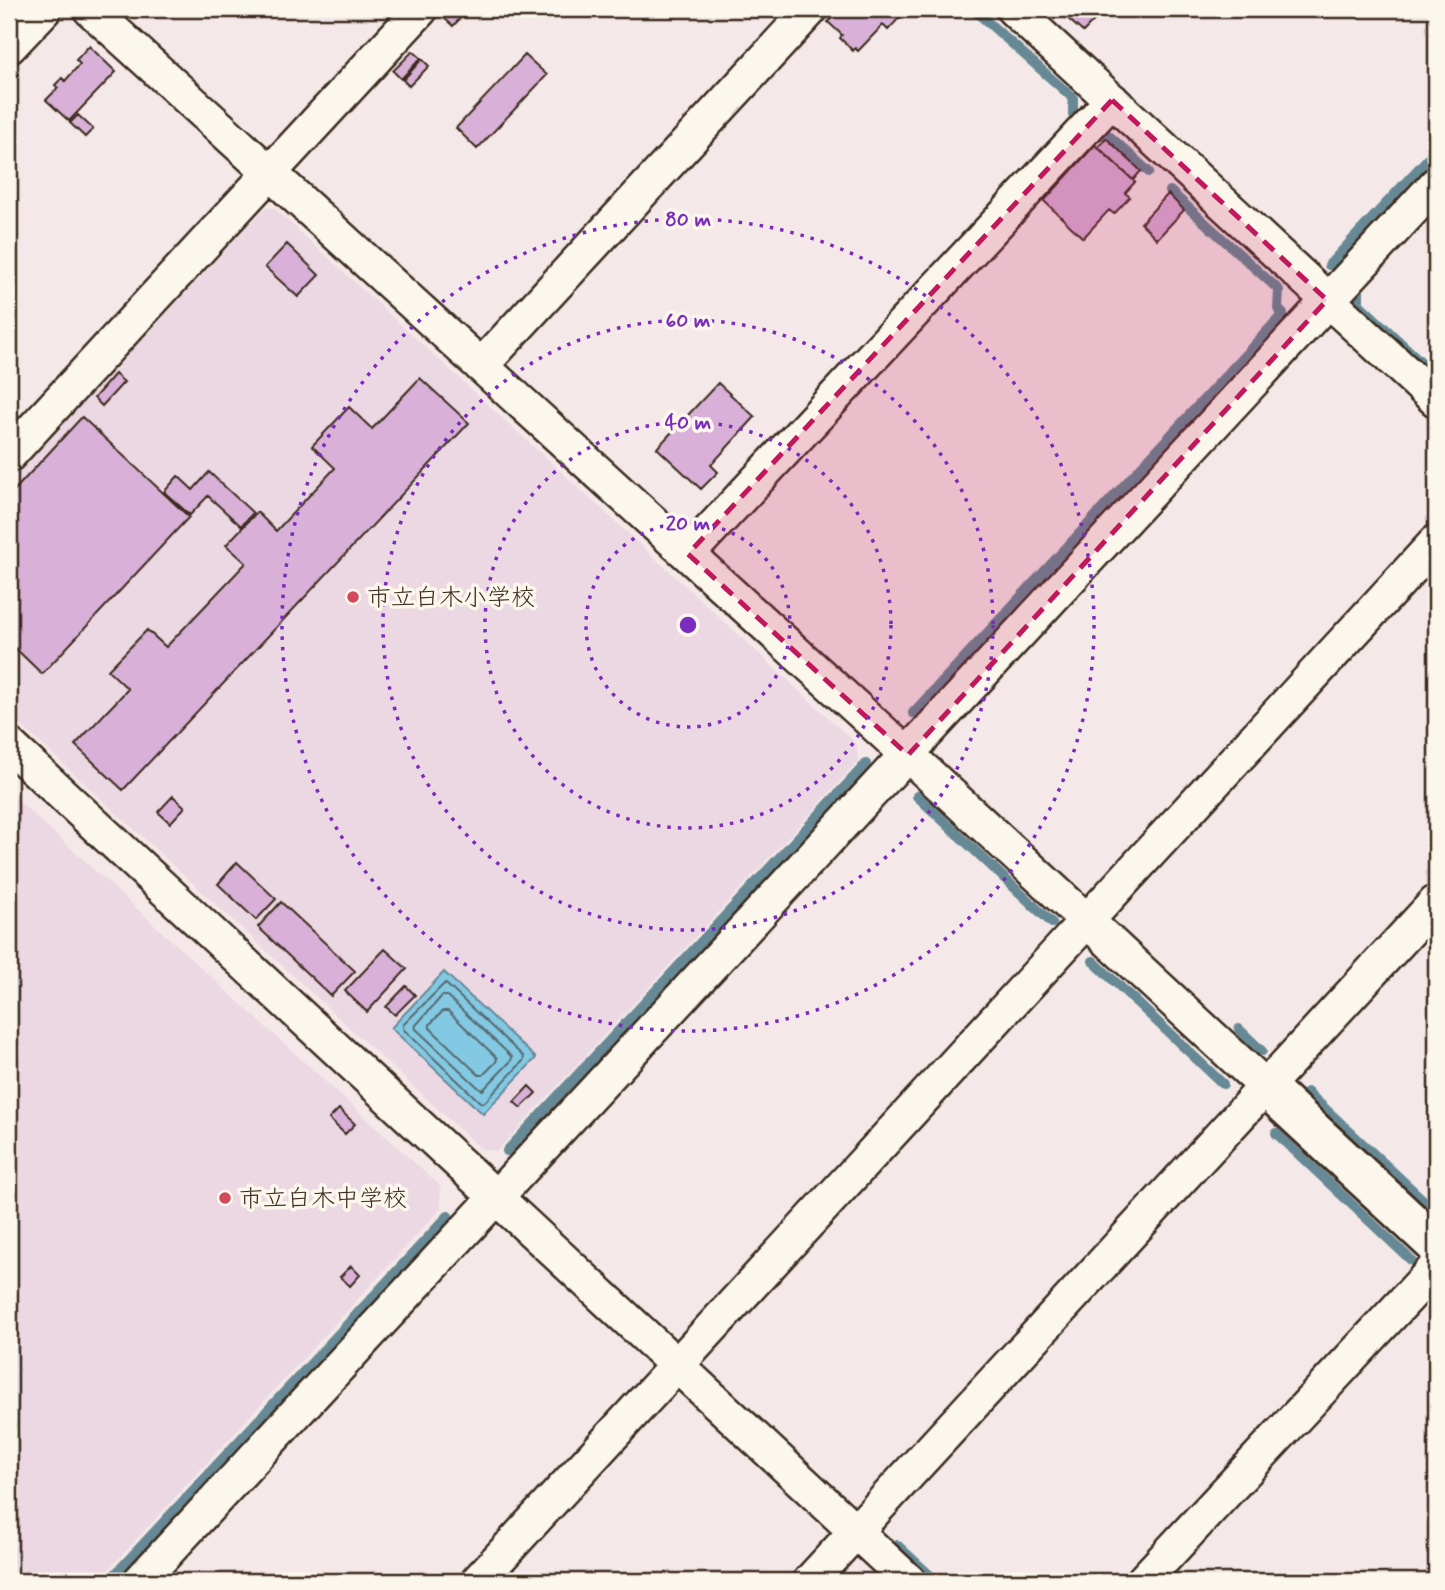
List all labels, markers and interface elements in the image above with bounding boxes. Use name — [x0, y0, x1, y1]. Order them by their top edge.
text: 80 m — [665, 206, 711, 234]
text: 60 m — [665, 307, 711, 335]
text: 40 m — [665, 409, 712, 437]
text: 20 m — [666, 510, 711, 538]
place label: 市立白木小学校 — [367, 583, 535, 614]
marker: 市立白木小学校 — [345, 589, 361, 605]
centre of rings — [676, 613, 700, 637]
place label: 市立白木中学校 — [239, 1184, 407, 1215]
marker: 市立白木中学校 — [217, 1190, 233, 1206]

